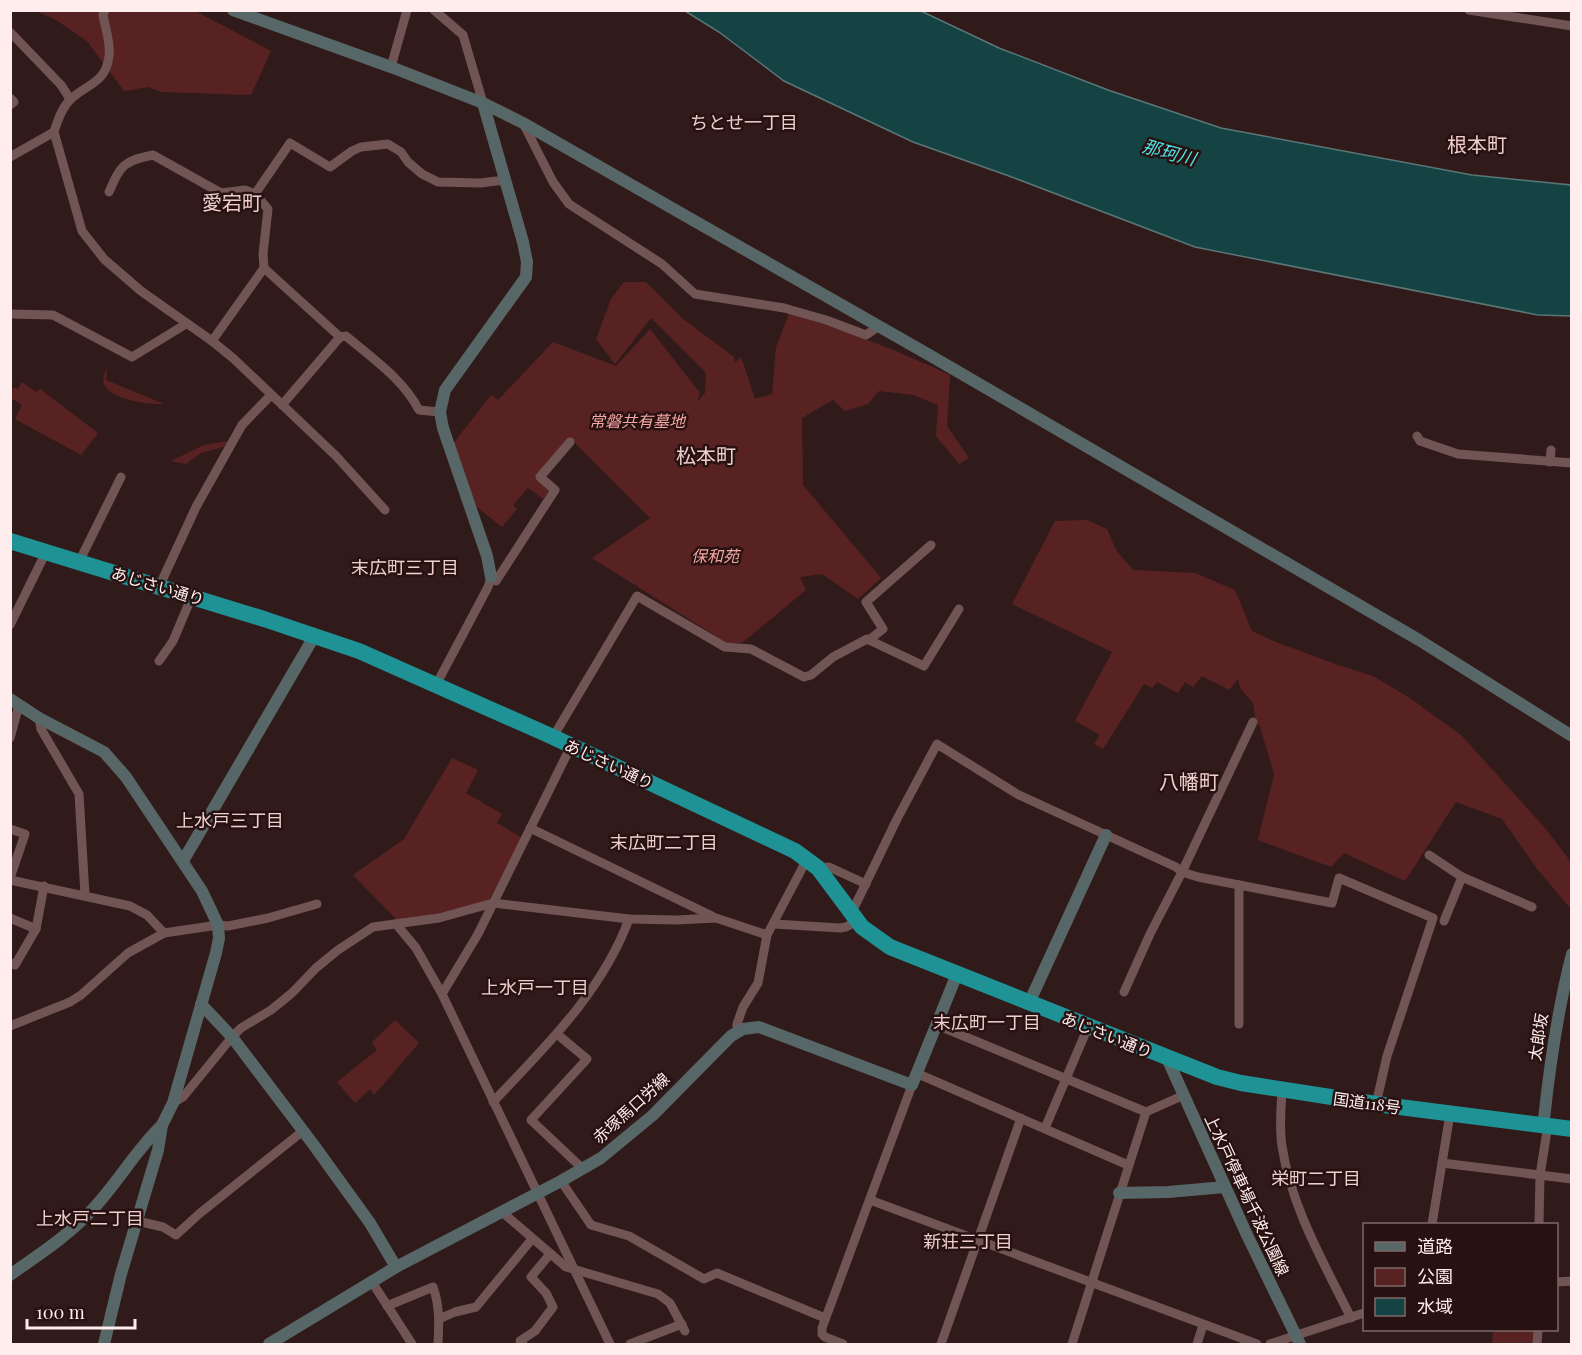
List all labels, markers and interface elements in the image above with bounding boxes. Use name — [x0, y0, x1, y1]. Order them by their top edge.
district label: ちとせ一丁目 — [690, 110, 798, 134]
district label: 根本町 — [1447, 130, 1507, 157]
water label: 那珂川 — [1140, 133, 1200, 171]
district label: 愛宕町 — [202, 188, 262, 215]
park label: 常磐共有墓地 — [589, 410, 687, 431]
district label: 松本町 — [676, 441, 736, 468]
park label: 保和苑 — [691, 545, 742, 566]
district label: 末広町三丁目 — [351, 555, 459, 579]
street label: あじさい通り — [109, 561, 207, 610]
street label: あじさい通り — [561, 734, 657, 793]
district label: 八幡町 — [1159, 767, 1219, 794]
district label: 上水戸三丁目 — [176, 808, 284, 832]
district label: 末広町二丁目 — [610, 830, 718, 854]
district label: 上水戸一丁目 — [481, 975, 589, 999]
street label: あじさい通り — [1059, 1007, 1156, 1062]
district label: 末広町一丁目 — [933, 1010, 1041, 1034]
street label: 太郎坂 — [1523, 1012, 1552, 1062]
street label: 赤塚馬口労線 — [588, 1068, 673, 1148]
street label: 国道118号 — [1332, 1087, 1402, 1118]
street label: 上水戸停車場千波公園線 — [1201, 1111, 1294, 1279]
district label: 栄町二丁目 — [1271, 1166, 1361, 1190]
district label: 上水戸二丁目 — [36, 1206, 144, 1230]
legend — [1363, 1223, 1558, 1331]
district label: 新荘三丁目 — [923, 1229, 1013, 1253]
text: 道路 — [1417, 1234, 1453, 1258]
text: 公園 — [1417, 1264, 1453, 1288]
scale bar — [27, 1292, 135, 1330]
text: 水域 — [1417, 1294, 1453, 1318]
text: 100 m — [36, 1300, 85, 1324]

